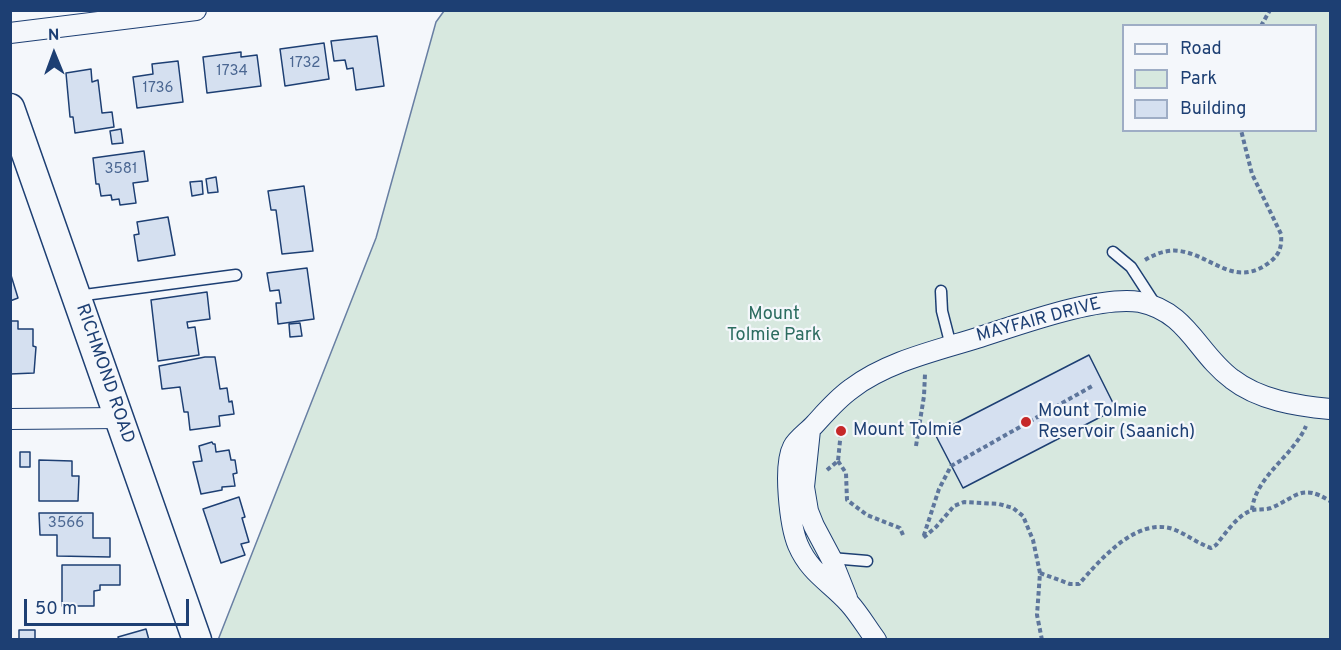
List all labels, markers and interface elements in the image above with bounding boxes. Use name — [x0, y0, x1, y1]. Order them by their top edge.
north arrow — [24, 24, 84, 84]
legend — [1122, 24, 1317, 132]
text: N — [48, 26, 60, 46]
text: Road — [1180, 38, 1222, 61]
house number: 1732 — [289, 55, 321, 73]
house number: 1734 — [216, 63, 248, 81]
text: Park — [1180, 68, 1217, 91]
house number: 1736 — [142, 80, 174, 98]
text: Building — [1180, 98, 1246, 121]
house number: 3581 — [104, 161, 138, 179]
street label: MAYFAIR DRIVE — [974, 294, 1104, 348]
street label: RICHMOND ROAD — [70, 301, 138, 447]
park label: Mount Tolmie Park — [727, 304, 821, 346]
place label: Mount Tolmie Reservoir (Saanich) — [1038, 401, 1195, 444]
marker: Mount Tolmie Reservoir (Saanich) — [1019, 415, 1033, 429]
place label: Mount Tolmie — [853, 420, 962, 442]
marker: Mount Tolmie — [834, 424, 848, 438]
house number: 3566 — [48, 515, 84, 533]
scale bar — [27, 587, 192, 625]
text: 50 m — [35, 598, 77, 621]

